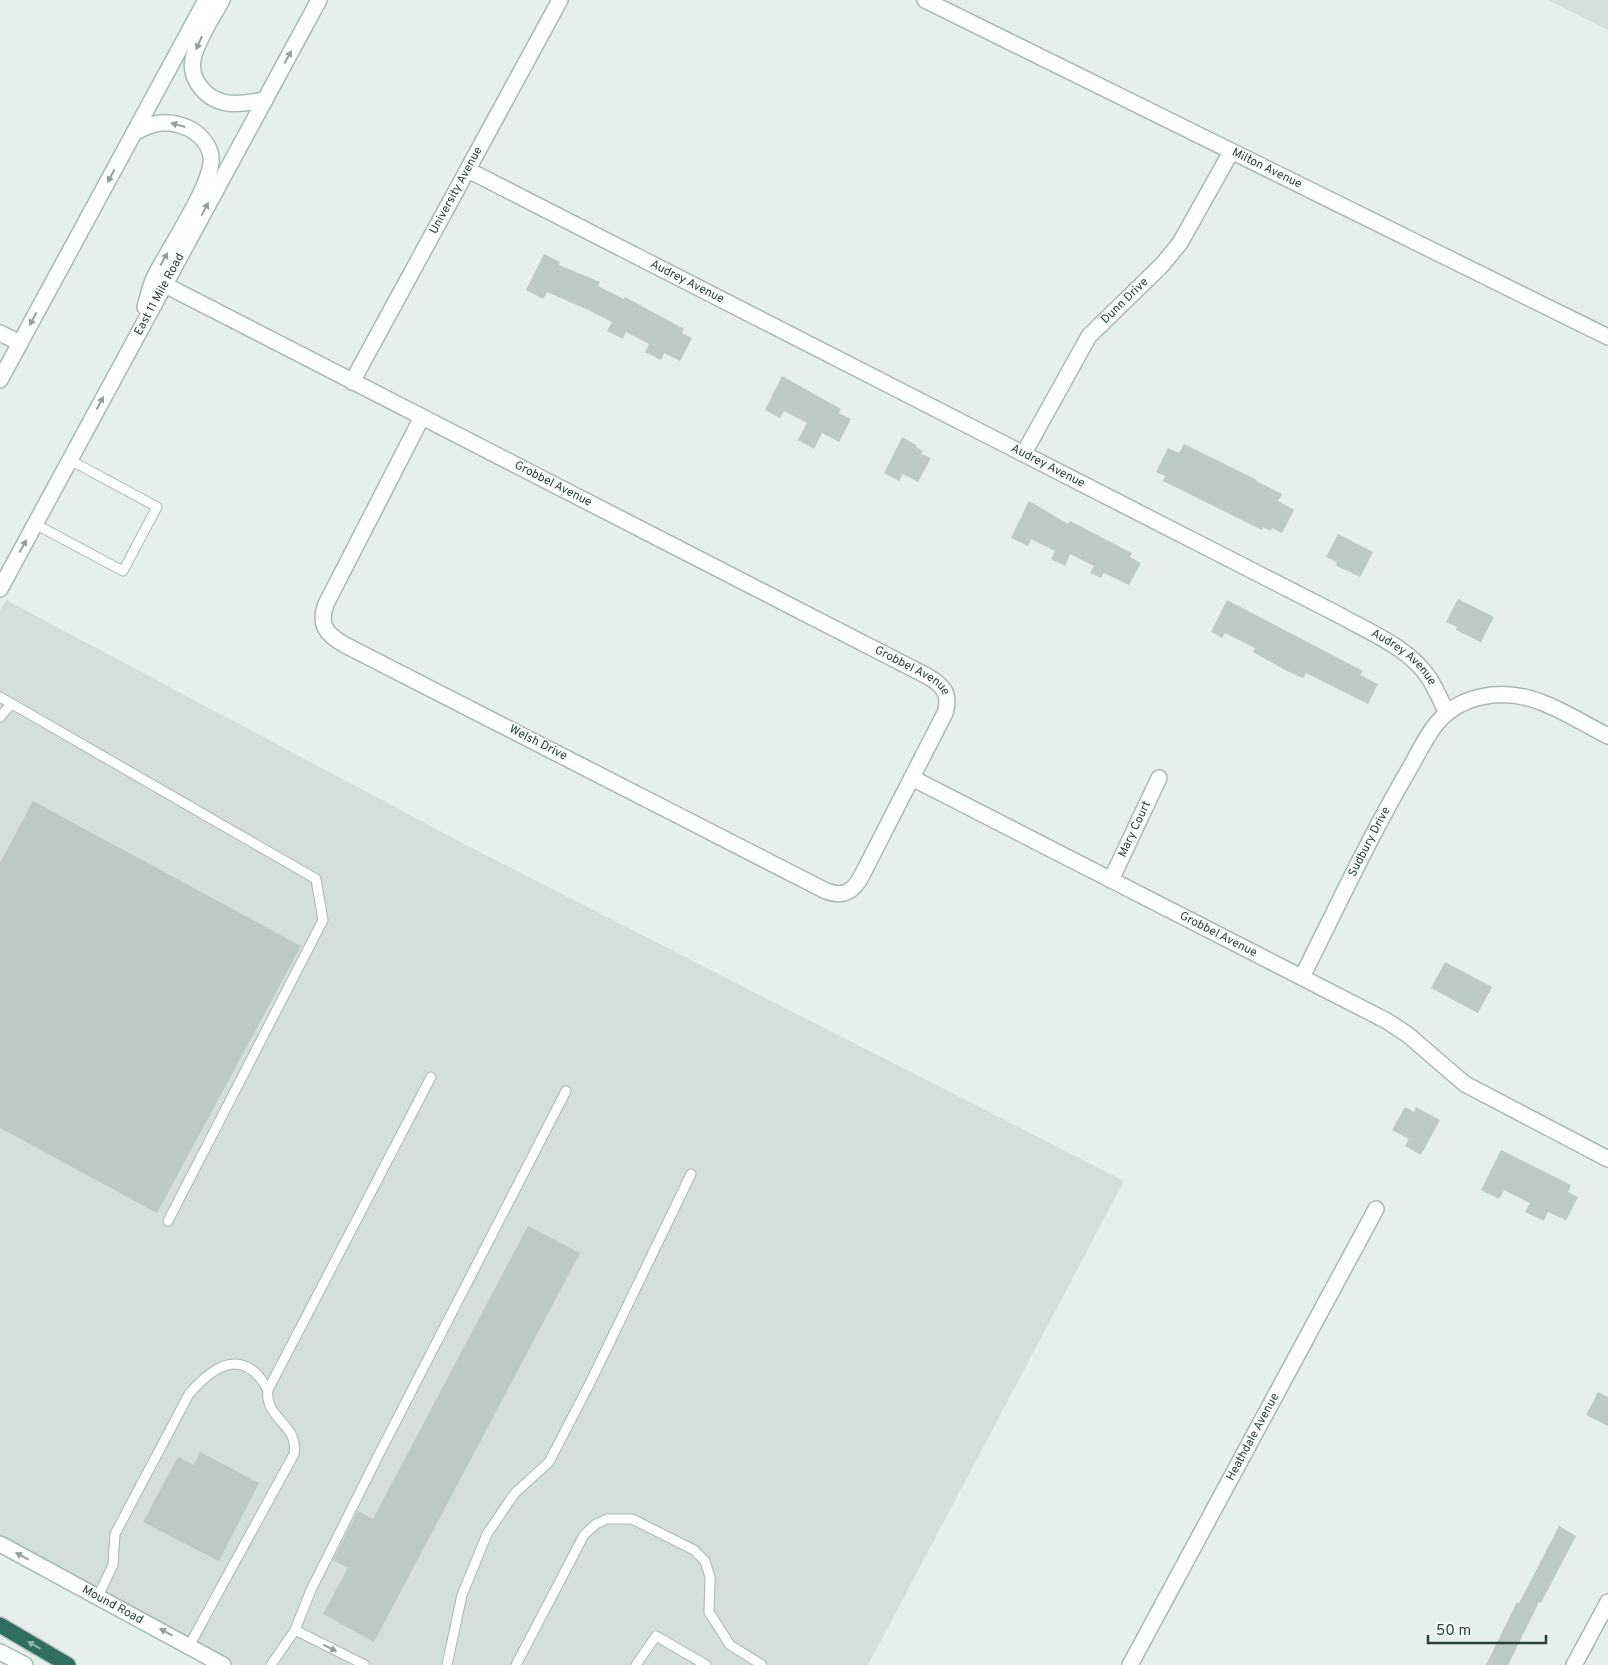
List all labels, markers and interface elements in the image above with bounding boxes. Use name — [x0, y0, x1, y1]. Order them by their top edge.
one-way arrow — [195, 36, 203, 50]
one-way arrow — [284, 49, 292, 64]
one-way arrow — [170, 121, 185, 129]
street label: University Avenue — [426, 144, 487, 237]
street label: Milton Avenue — [1229, 145, 1304, 193]
one-way arrow — [107, 169, 115, 183]
one-way arrow — [201, 202, 209, 216]
street label: East 11 Mile Road — [131, 251, 188, 338]
one-way arrow — [160, 252, 168, 266]
street label: Audrey Avenue — [647, 256, 727, 307]
street label: Dunn Drive — [1098, 274, 1152, 328]
one-way arrow — [29, 312, 38, 325]
one-way arrow — [96, 396, 104, 410]
street label: Audrey Avenue — [1008, 441, 1087, 492]
street label: Grobbel Avenue — [511, 457, 594, 511]
one-way arrow — [19, 539, 27, 553]
street label: Audrey Avenue — [1368, 626, 1440, 688]
street label: Grobbel Avenue — [872, 642, 953, 698]
street label: Welsh Drive — [506, 722, 570, 764]
street label: Mary Court — [1115, 799, 1155, 860]
street label: Sudbury Drive — [1345, 804, 1394, 880]
street label: Grobbel Avenue — [1177, 908, 1260, 961]
street label: Heathdale Avenue — [1223, 1390, 1283, 1484]
one-way arrow — [15, 1552, 29, 1560]
street label: Mound Road — [79, 1582, 146, 1628]
scale bar — [1428, 1612, 1546, 1644]
text: 50 m — [1436, 1622, 1471, 1641]
one-way arrow — [159, 1628, 172, 1637]
one-way arrow — [27, 1641, 42, 1649]
one-way arrow — [322, 1644, 337, 1652]

